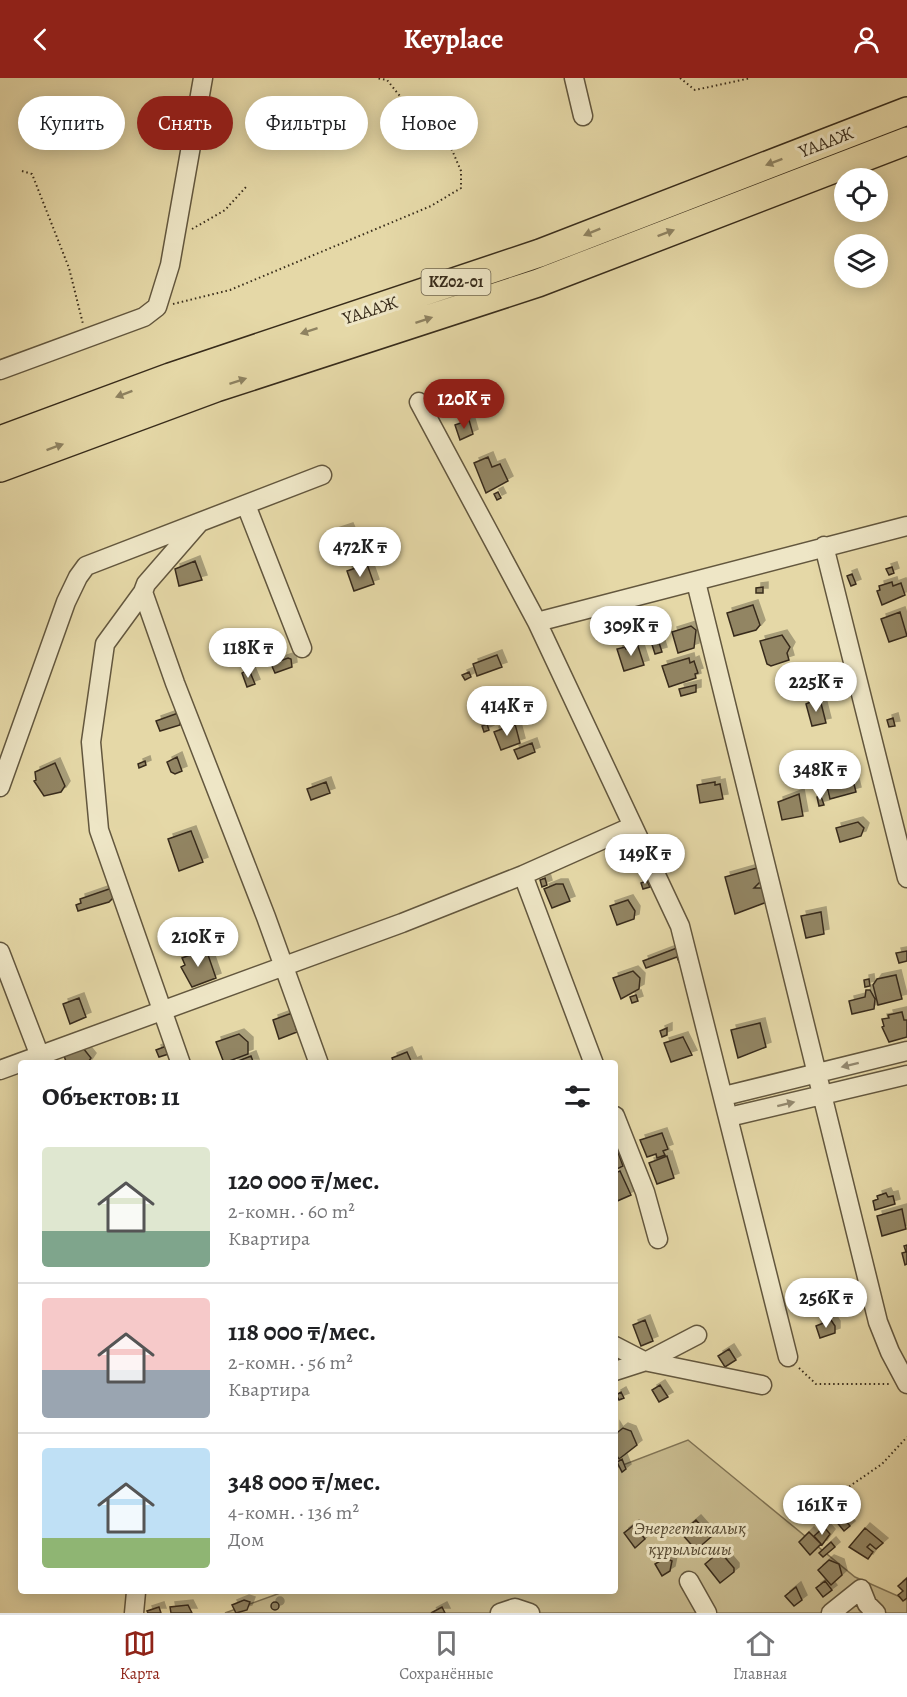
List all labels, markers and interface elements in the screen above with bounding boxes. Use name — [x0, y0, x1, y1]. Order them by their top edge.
text: Keyplace — [403, 21, 504, 57]
icon: back — [24, 23, 57, 56]
icon: person — [850, 23, 883, 56]
chip: Купить — [18, 96, 125, 150]
chip: Снять — [137, 96, 233, 150]
chip: Фильтры — [245, 96, 368, 150]
chip: Новое — [380, 96, 478, 150]
street label: ҮАААЖ — [794, 120, 857, 164]
one-way arrow — [765, 158, 783, 167]
map controls — [834, 168, 888, 288]
button: locate — [834, 168, 888, 222]
one-way arrow — [583, 228, 601, 237]
one-way arrow — [657, 228, 675, 237]
button: layers — [834, 234, 888, 288]
road number: KZ02-01 — [422, 269, 490, 295]
street label: ҮАААЖ — [338, 290, 401, 330]
one-way arrow — [415, 315, 433, 325]
one-way arrow — [300, 326, 318, 336]
one-way arrow — [229, 376, 247, 385]
pin: 120K ₸ — [415, 379, 513, 430]
text: 120K ₸ — [437, 385, 491, 412]
one-way arrow — [115, 389, 133, 399]
one-way arrow — [46, 442, 64, 452]
pin: 472K ₸ — [311, 527, 409, 578]
text: 472K ₸ — [333, 533, 387, 560]
pin: 309K ₸ — [582, 606, 680, 657]
text: 309K ₸ — [604, 612, 658, 639]
pin: 118K ₸ — [199, 628, 297, 679]
text: 118K ₸ — [223, 634, 273, 661]
pin: 225K ₸ — [767, 662, 865, 713]
text: 225K ₸ — [789, 668, 843, 695]
pin: 414K ₸ — [458, 686, 556, 737]
text: 414K ₸ — [481, 692, 533, 719]
pin: 348K ₸ — [771, 750, 869, 801]
text: 348K ₸ — [793, 756, 847, 783]
pin: 149K ₸ — [596, 834, 694, 885]
text: 149K ₸ — [619, 840, 671, 867]
pin: 210K ₸ — [149, 917, 247, 968]
text: 210K ₸ — [171, 923, 225, 950]
one-way arrow — [841, 1061, 859, 1071]
text: Объектов: 11 — [42, 1079, 180, 1114]
icon: filters — [561, 1080, 594, 1113]
one-way arrow — [777, 1098, 796, 1108]
text: 120 000 ₸/мес. — [228, 1163, 380, 1198]
icon: home — [90, 1171, 162, 1243]
text: 2-комн. · 60 m² — [228, 1198, 355, 1225]
text: Квартира — [228, 1225, 310, 1252]
pin: 256K ₸ — [777, 1278, 875, 1329]
text: 256K ₸ — [799, 1284, 853, 1311]
text: 118 000 ₸/мес. — [228, 1314, 376, 1349]
icon: home — [90, 1322, 162, 1394]
text: 2-комн. · 56 m² — [228, 1349, 353, 1376]
text: Квартира — [228, 1376, 310, 1403]
text: 348 000 ₸/мес. — [228, 1464, 381, 1499]
icon: home — [90, 1472, 162, 1544]
pin: 161K ₸ — [773, 1485, 871, 1536]
text: 161K ₸ — [797, 1491, 847, 1518]
text: 4-комн. · 136 m² — [228, 1499, 359, 1526]
park label: Энергетикалық құрылысшы — [634, 1516, 746, 1561]
text: Дом — [228, 1526, 264, 1553]
tab: Карта — [120, 1627, 160, 1685]
tab: Сохранённые — [399, 1627, 494, 1685]
tab: Главная — [733, 1627, 787, 1685]

